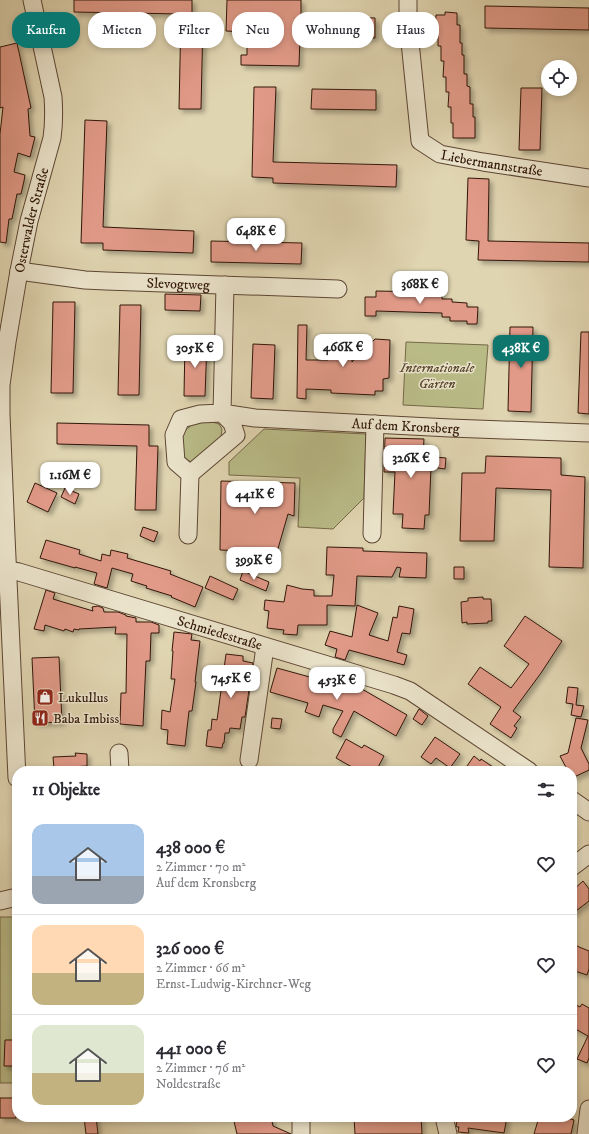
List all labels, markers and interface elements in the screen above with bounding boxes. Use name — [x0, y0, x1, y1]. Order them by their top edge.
chip: Kaufen — [12, 12, 80, 48]
chip: Mieten — [88, 12, 156, 48]
chip: Filter — [164, 12, 224, 48]
chip: Neu — [232, 12, 284, 48]
chip: Wohnung — [292, 12, 374, 48]
chip: Haus — [382, 12, 439, 48]
map controls — [541, 60, 577, 96]
button: locate — [541, 60, 577, 96]
street label: Liebermannstraße — [439, 146, 544, 181]
street label: Osterwalder Straße — [11, 166, 53, 275]
pin: 648K € — [223, 218, 289, 252]
text: 648K € — [236, 223, 276, 239]
pin: 368K € — [387, 271, 453, 305]
street label: Slevogtweg — [146, 274, 210, 295]
text: 368K € — [401, 276, 439, 292]
pin: 466K € — [310, 334, 376, 368]
pin: 305K € — [162, 335, 228, 369]
pin: 438K € — [488, 335, 554, 369]
text: 466K € — [323, 339, 363, 355]
text: 305K € — [176, 340, 214, 356]
text: 438K € — [502, 340, 540, 356]
park label: Internationale Gärten — [399, 359, 475, 393]
street label: Auf dem Kronsberg — [351, 415, 460, 438]
pin: 326K € — [378, 445, 444, 479]
text: 326K € — [392, 450, 430, 466]
pin: 1.16M € — [33, 462, 107, 496]
text: 1.16M € — [49, 467, 91, 483]
pin: 441K € — [222, 481, 288, 515]
text: 441K € — [235, 486, 275, 502]
pin: 399K € — [221, 547, 287, 581]
text: 399K € — [235, 552, 273, 568]
street label: Schmiedestraße — [175, 612, 265, 655]
pin: 745K € — [198, 665, 264, 699]
pin: 453K € — [304, 667, 370, 701]
text: 745K € — [211, 670, 251, 686]
text: 453K € — [318, 672, 356, 688]
shop icon: Lukullus — [35, 687, 55, 707]
place label: Lukullus — [58, 689, 109, 707]
restaurant icon: Baba Imbiss — [30, 708, 50, 728]
place label: Baba Imbiss — [53, 710, 119, 728]
text: 11 Objekte — [32, 779, 100, 801]
icon: filters — [535, 779, 557, 801]
text: 438 000 € — [156, 837, 225, 859]
icon: home — [64, 840, 112, 888]
icon: heart — [535, 853, 557, 875]
text: 2 Zimmer · 70 m² — [156, 859, 246, 875]
text: Auf dem Kronsberg — [156, 875, 256, 891]
text: 326 000 € — [156, 938, 224, 960]
icon: home — [64, 941, 112, 989]
icon: heart — [535, 954, 557, 976]
text: 2 Zimmer · 66 m² — [156, 960, 245, 976]
text: Ernst-Ludwig-Kirchner-Weg — [156, 976, 311, 992]
text: 441 000 € — [156, 1038, 227, 1060]
icon: home — [64, 1041, 112, 1089]
icon: heart — [535, 1054, 557, 1076]
text: 2 Zimmer · 76 m² — [156, 1060, 245, 1076]
text: Noldestraße — [156, 1076, 221, 1092]

